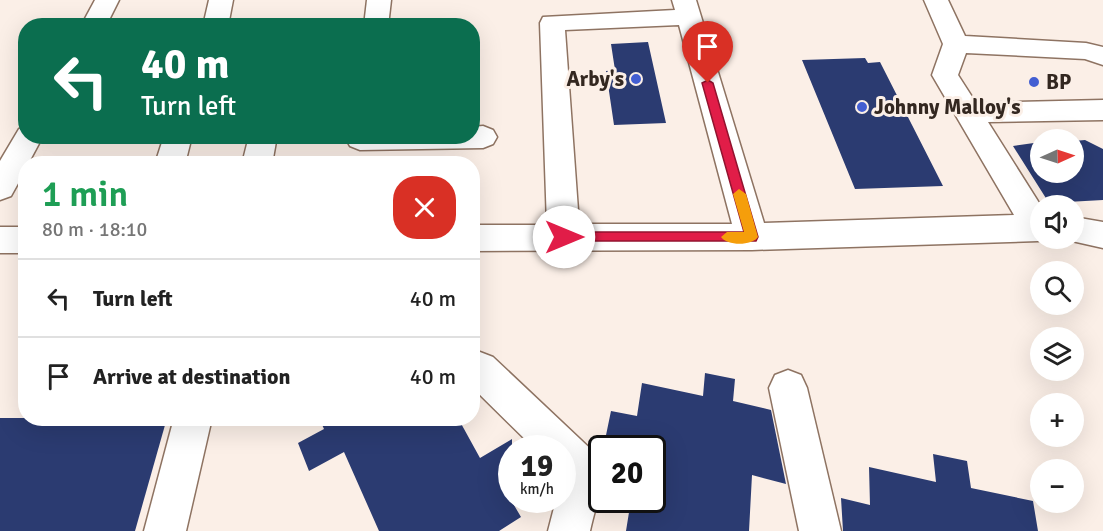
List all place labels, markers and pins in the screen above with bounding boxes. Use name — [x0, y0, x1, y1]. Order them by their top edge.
pin — [682, 21, 733, 83]
place label: Arby's — [566, 66, 624, 92]
place label: BP — [1046, 69, 1071, 95]
marker: Arby's — [629, 72, 643, 86]
marker: BP — [1027, 75, 1041, 89]
place label: Johnny Malloy's — [874, 94, 1020, 120]
marker: Johnny Malloy's — [855, 100, 869, 114]

